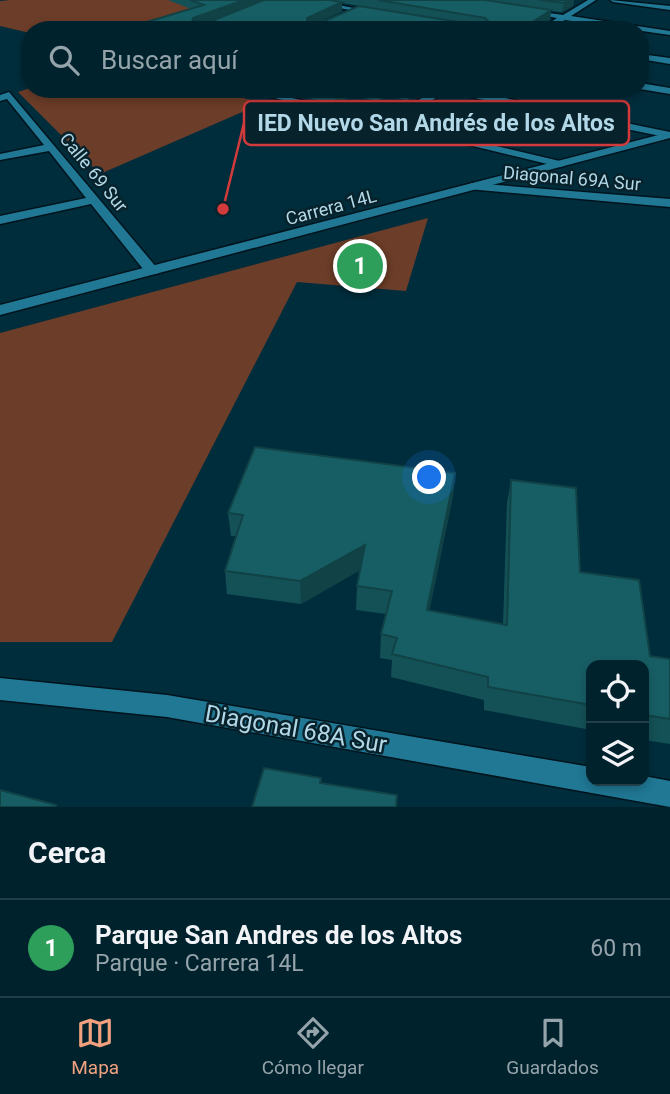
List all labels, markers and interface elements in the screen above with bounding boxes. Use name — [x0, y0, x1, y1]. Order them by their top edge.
search box — [21, 21, 649, 98]
icon: search — [45, 41, 83, 79]
text: Buscar aquí — [101, 45, 238, 75]
callout: IED Nuevo San Andrés de los Altos — [244, 101, 629, 145]
text: IED Nuevo San Andrés de los Altos — [257, 110, 615, 137]
street label: Calle 69 Sur — [56, 128, 132, 216]
street label: Diagonal 69A Sur — [502, 162, 642, 194]
street label: Carrera 14L — [283, 185, 379, 229]
pin: 1 — [337, 240, 383, 292]
your location — [412, 460, 446, 494]
map controls — [586, 660, 649, 786]
button: locate — [586, 660, 649, 723]
street label: Diagonal 68A Sur — [203, 699, 389, 759]
button: layers — [586, 723, 649, 786]
text: Cerca — [28, 835, 106, 870]
text: Parque San Andres de los Altos — [95, 920, 462, 950]
text: 1 — [44, 935, 58, 962]
text: 60 m — [590, 935, 642, 962]
text: Parque · Carrera 14L — [95, 950, 304, 977]
tab: Mapa — [71, 1014, 119, 1079]
tab: Cómo llegar — [262, 1014, 364, 1079]
tab: Guardados — [506, 1014, 599, 1079]

